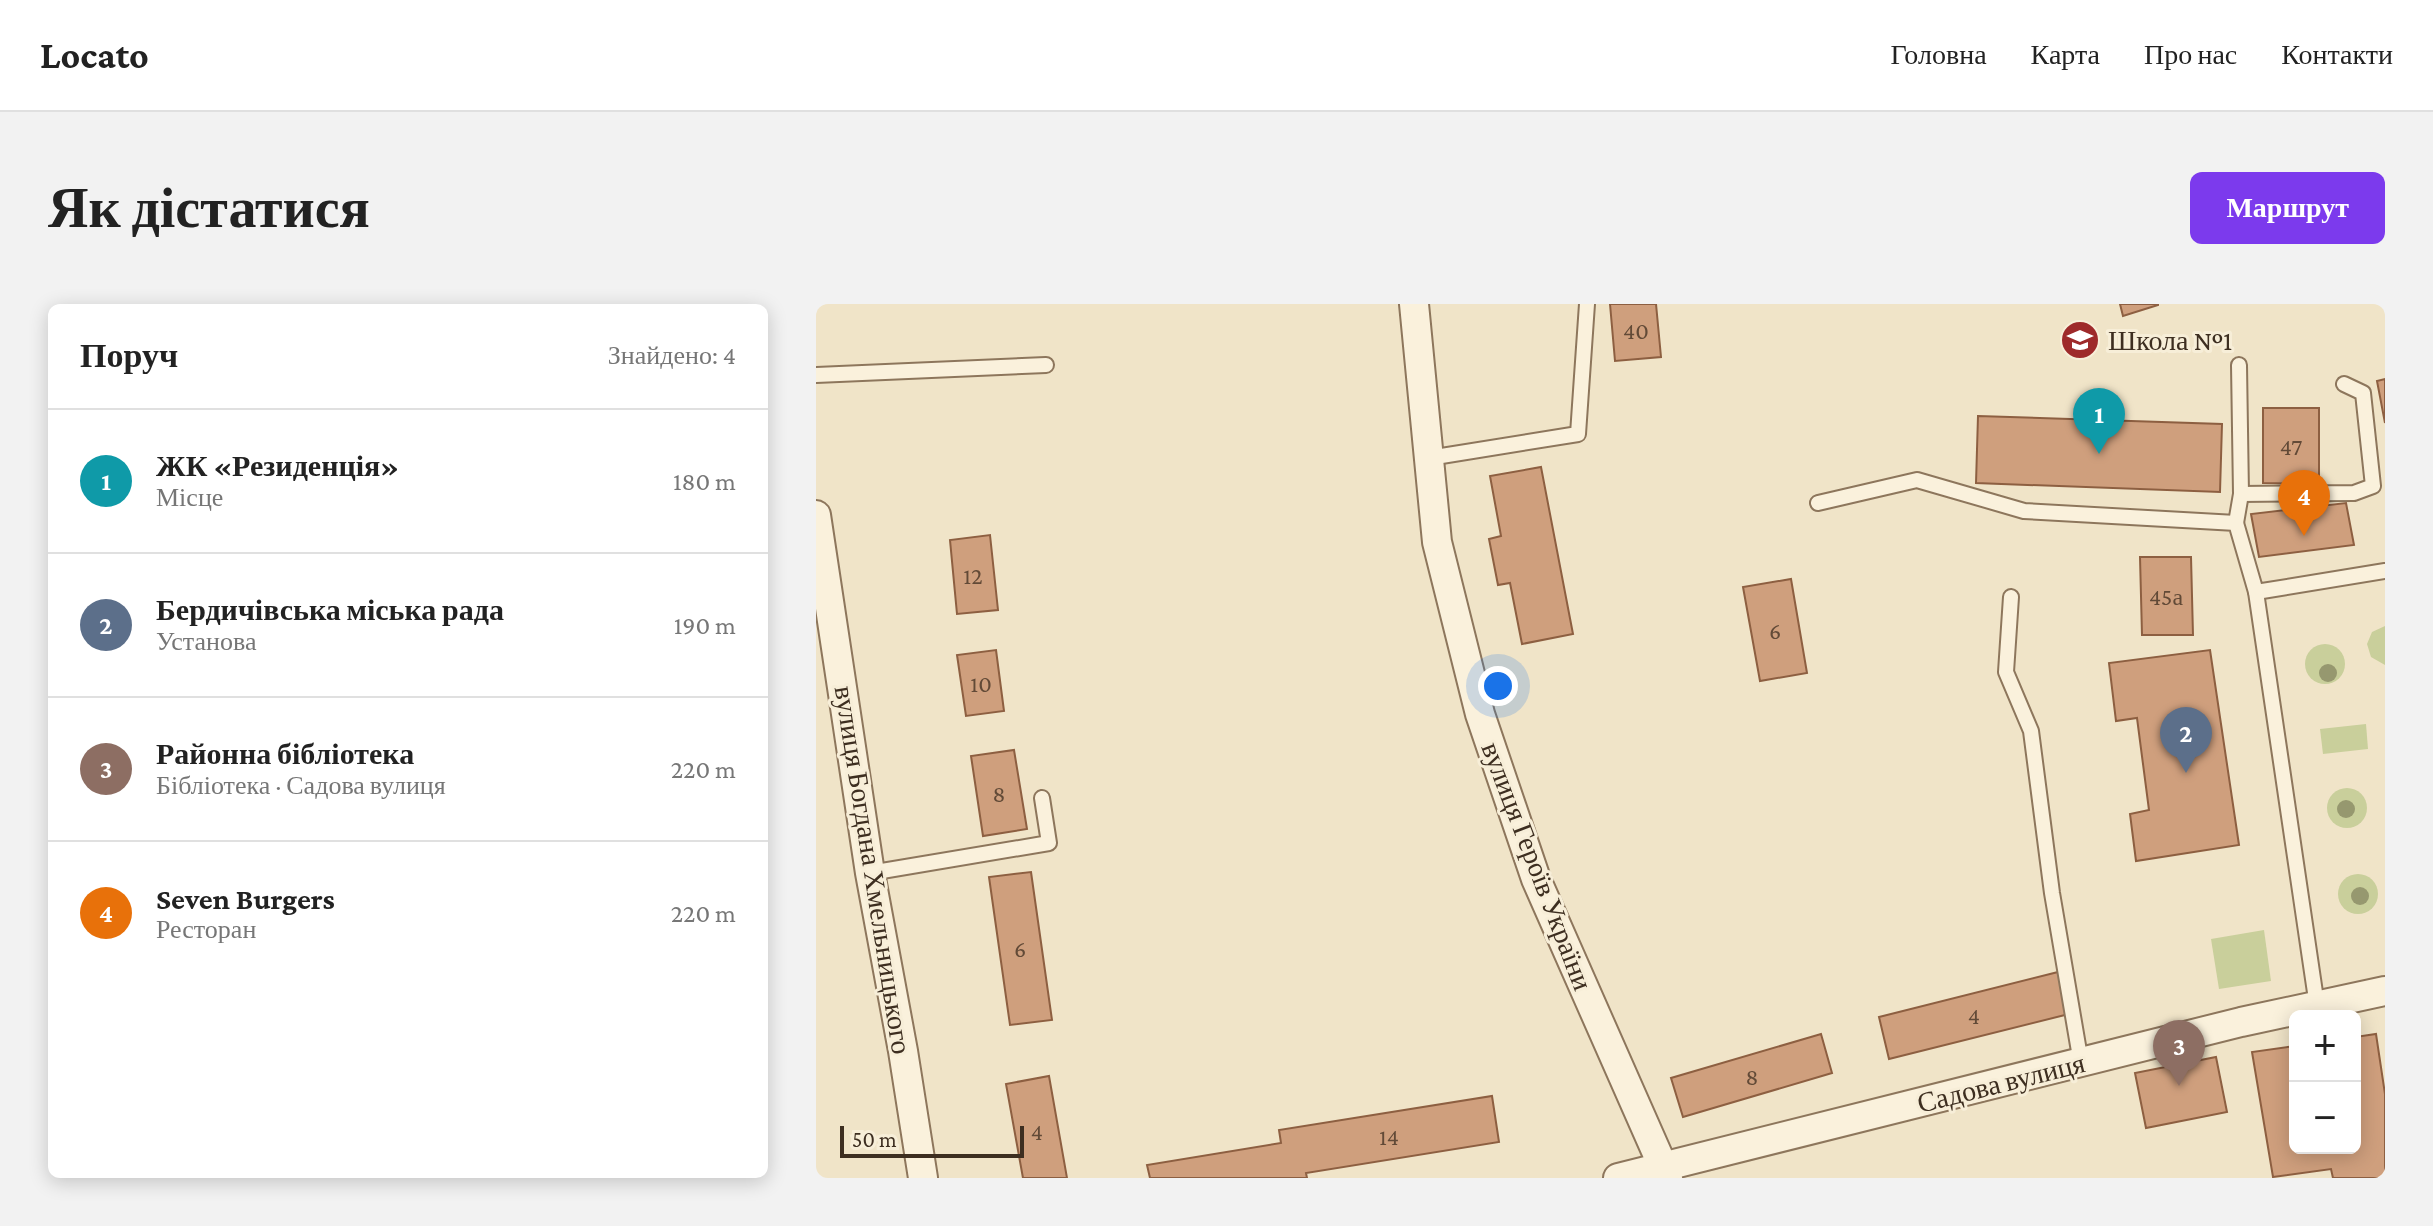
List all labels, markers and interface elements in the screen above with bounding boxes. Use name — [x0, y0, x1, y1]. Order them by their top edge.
text: Locato — [40, 34, 149, 76]
text: Головна — [1891, 39, 1987, 70]
text: Карта — [2031, 39, 2100, 70]
text: Про нас — [2144, 39, 2237, 70]
text: Контакти — [2281, 39, 2393, 70]
button: Маршрут — [2190, 172, 2385, 244]
text: Як дістатися — [48, 177, 370, 239]
house number: 40 — [1623, 317, 1649, 344]
school or university icon: Школа №1 — [2059, 319, 2101, 361]
place label: Школа №1 — [2108, 325, 2232, 356]
text: Поруч — [80, 337, 178, 374]
text: Знайдено: 4 — [608, 341, 736, 370]
pin: 1 — [2073, 388, 2125, 454]
house number: 47 — [2280, 433, 2302, 460]
text: ЖК «Резиденція» — [156, 449, 399, 482]
text: 1 — [101, 467, 111, 496]
text: 180 m — [673, 467, 736, 496]
pin: 4 — [2278, 470, 2330, 536]
text: Місце — [156, 483, 223, 512]
house number: 12 — [963, 562, 983, 589]
house number: 45а — [2149, 583, 2183, 610]
text: Бердичівська міська рада — [156, 593, 504, 626]
text: 2 — [99, 611, 113, 640]
text: 190 m — [674, 611, 736, 640]
house number: 6 — [1769, 617, 1781, 644]
text: Установа — [156, 627, 256, 656]
your location — [1478, 666, 1518, 706]
house number: 10 — [970, 670, 992, 697]
street label: вулиця Богдана Хмельницького — [829, 684, 917, 1056]
pin: 2 — [2160, 707, 2212, 773]
text: Районна бібліотека — [156, 737, 414, 770]
street label: вулиця Героїв України — [1475, 738, 1599, 994]
text: 3 — [100, 755, 112, 784]
text: 220 m — [671, 755, 736, 784]
text: Бібліотека · Садова вулиця — [156, 771, 446, 800]
house number: 8 — [993, 780, 1005, 807]
text: Seven Burgers — [156, 882, 335, 915]
text: 4 — [99, 899, 113, 928]
text: 220 m — [671, 899, 736, 928]
text: Ресторан — [156, 915, 256, 944]
house number: 6 — [1014, 935, 1026, 962]
house number: 4 — [1968, 1002, 1980, 1029]
map controls — [2289, 1010, 2361, 1154]
button: + — [2289, 1010, 2361, 1082]
pin: 3 — [2153, 1020, 2205, 1086]
street label: Садова вулиця — [1914, 1047, 2088, 1119]
house number: 8 — [1746, 1063, 1758, 1090]
button: − — [2289, 1082, 2361, 1154]
house number: 4 — [1031, 1118, 1043, 1145]
scale bar — [840, 1122, 1024, 1158]
house number: 14 — [1379, 1123, 1399, 1150]
text: 50 m — [852, 1127, 897, 1152]

